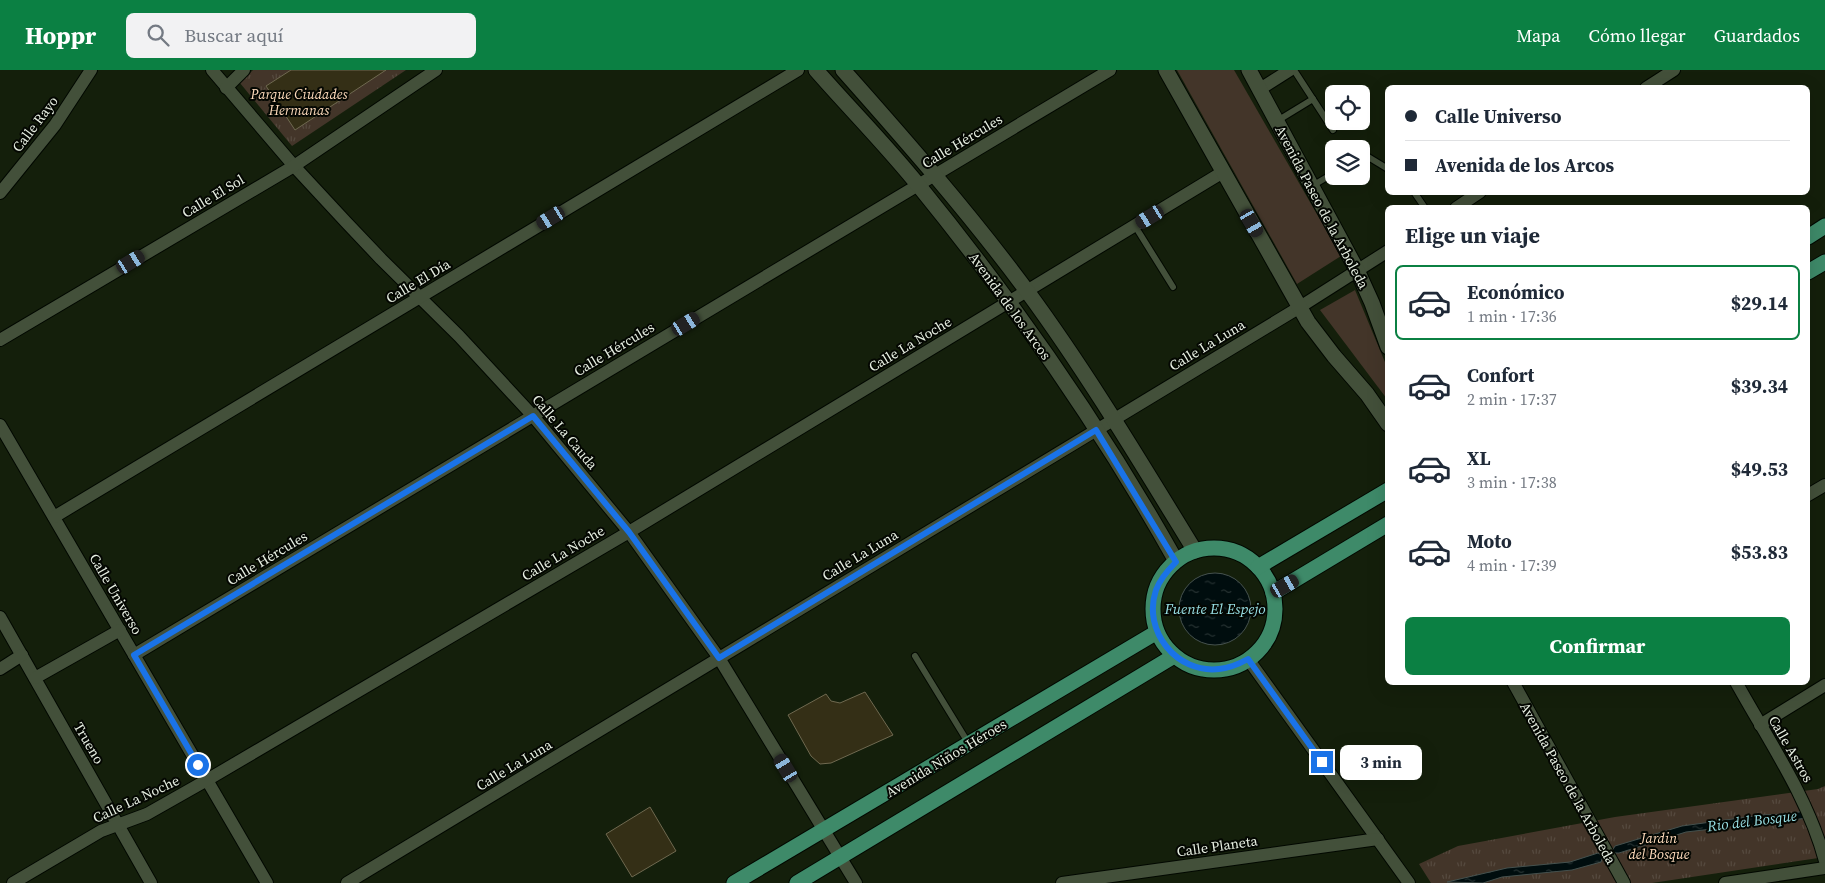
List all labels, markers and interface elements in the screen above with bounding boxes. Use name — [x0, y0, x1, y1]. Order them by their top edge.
search box — [126, 13, 476, 58]
text: Hoppr — [25, 19, 96, 52]
icon: search — [144, 21, 172, 49]
text: Buscar aquí — [184, 22, 283, 48]
text: Mapa — [1516, 23, 1561, 48]
text: Cómo llegar — [1589, 23, 1686, 48]
text: Guardados — [1714, 23, 1800, 48]
park label: Parque Ciudades Hermanas — [250, 84, 348, 120]
map controls — [1325, 85, 1370, 185]
button: locate — [1325, 85, 1370, 130]
street label: Calle Rayo — [7, 92, 63, 156]
text: Calle Universo — [1435, 103, 1561, 129]
street label: Calle Hércules — [918, 109, 1006, 173]
street label: Avenida Paseo de la Arboleda — [1270, 122, 1374, 293]
button: layers — [1325, 140, 1370, 185]
text: Avenida de los Arcos — [1435, 152, 1614, 178]
street label: Calle El Sol — [178, 170, 248, 222]
car — [1133, 203, 1166, 231]
car — [534, 204, 567, 232]
car — [1238, 206, 1265, 240]
text: Elige un viaje — [1405, 220, 1540, 250]
car — [114, 248, 147, 276]
street label: Avenida de los Arcos — [964, 248, 1056, 364]
street label: Calle El Día — [382, 253, 455, 308]
text: Económico — [1467, 279, 1565, 305]
icon: car — [1407, 280, 1452, 325]
text: $29.14 — [1731, 290, 1788, 316]
text: 1 min · 17:36 — [1467, 305, 1557, 327]
car — [669, 310, 702, 338]
street label: Calle La Noche — [865, 311, 955, 377]
street label: Calle La Luna — [1165, 314, 1249, 376]
street label: Calle Hércules — [570, 317, 658, 381]
text: Confort — [1467, 362, 1534, 388]
icon: car — [1407, 363, 1452, 408]
text: $39.34 — [1731, 373, 1788, 399]
text: 2 min · 17:37 — [1467, 388, 1557, 410]
street label: Calle La Cauda — [528, 390, 603, 474]
text: XL — [1467, 445, 1490, 471]
icon: car — [1407, 446, 1452, 491]
text: $49.53 — [1731, 456, 1788, 482]
text: 3 min · 17:38 — [1467, 471, 1557, 493]
street label: Calle La Noche — [518, 520, 608, 586]
street label: Calle La Luna — [818, 524, 902, 586]
street label: Calle Hércules — [223, 526, 311, 590]
text: Moto — [1467, 528, 1512, 554]
icon: car — [1407, 529, 1452, 574]
text: $53.83 — [1731, 539, 1788, 565]
street label: Calle Universo — [85, 550, 147, 638]
text: 4 min · 17:39 — [1467, 554, 1557, 576]
car — [1268, 572, 1301, 600]
water label: Fuente El Espejo — [1164, 598, 1265, 619]
button: Confirmar — [1405, 617, 1790, 675]
street label: Avenida Paseo de la Arboleda — [1515, 698, 1621, 868]
street label: Calle Astros — [1764, 712, 1818, 786]
street label: Avenida Niños Héroes — [882, 714, 1010, 802]
street label: Trueno — [69, 718, 109, 768]
street label: Calle La Luna — [472, 734, 556, 796]
callout: 3 min — [1340, 744, 1422, 780]
car — [771, 751, 800, 785]
route end — [1311, 751, 1333, 773]
text: 3 min — [1360, 751, 1402, 773]
route start — [187, 754, 209, 776]
street label: Calle La Noche — [89, 770, 183, 828]
water label: Rio del Bosque — [1705, 805, 1798, 837]
park label: Jardin del Bosque — [1629, 828, 1690, 864]
street label: Calle Planeta — [1175, 830, 1260, 862]

